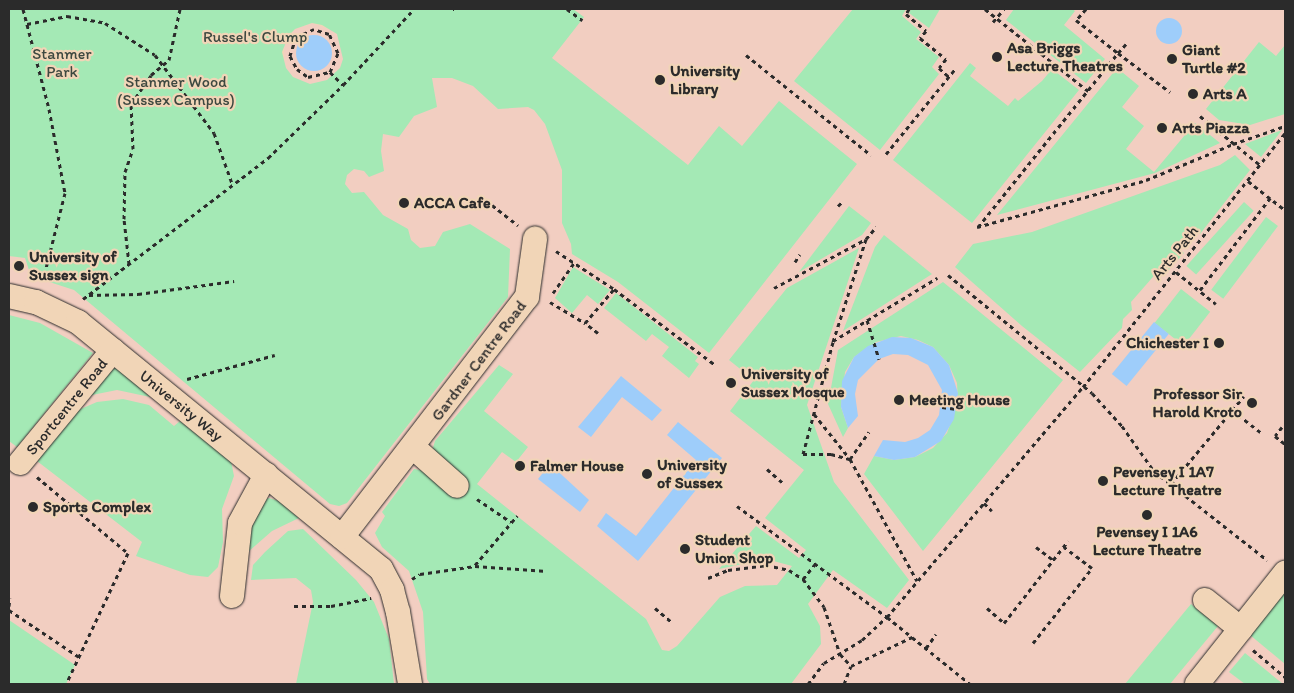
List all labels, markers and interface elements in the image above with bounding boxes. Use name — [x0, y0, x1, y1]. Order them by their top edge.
park label: Russel's Clump — [203, 27, 307, 47]
place label: Asa Briggs Lecture Theatres — [1007, 38, 1123, 76]
place label: Giant Turtle #2 — [1182, 40, 1246, 78]
park label: Stanmer Park — [32, 44, 92, 82]
marker: Asa Briggs Lecture Theatres — [991, 51, 1003, 63]
marker: Giant Turtle #2 — [1166, 53, 1178, 65]
place label: University Library — [670, 61, 740, 99]
park label: Stanmer Wood (Sussex Campus) — [117, 72, 235, 110]
marker: University Library — [654, 74, 666, 86]
place label: Arts A — [1203, 84, 1247, 104]
marker: Arts A — [1187, 88, 1199, 100]
place label: Arts Piazza — [1172, 118, 1249, 138]
marker: Arts Piazza — [1156, 122, 1168, 134]
place label: ACCA Cafe — [414, 193, 491, 213]
marker: ACCA Cafe — [398, 197, 410, 209]
street label: Arts Path — [1147, 222, 1203, 284]
place label: University of Sussex sign — [29, 247, 117, 285]
marker: University of Sussex sign — [13, 260, 25, 272]
street label: Gardner Centre Road — [427, 297, 531, 425]
place label: Chichester I — [1126, 333, 1209, 353]
marker: Chichester I — [1213, 337, 1225, 349]
street label: Sportcentre Road — [22, 355, 112, 459]
place label: University of Sussex Mosque — [741, 364, 845, 402]
street label: University Way — [135, 366, 227, 446]
marker: University of Sussex Mosque — [725, 377, 737, 389]
place label: Professor Sir Harold Kroto — [1153, 384, 1242, 422]
place label: Meeting House — [909, 390, 1010, 410]
marker: Meeting House — [893, 394, 905, 406]
marker: Professor Sir Harold Kroto — [1246, 397, 1258, 409]
place label: University of Sussex — [657, 455, 727, 493]
place label: Falmer House — [530, 456, 624, 476]
marker: Falmer House — [514, 460, 526, 472]
place label: Pevensey I 1A7 Lecture Theatre — [1113, 462, 1222, 500]
marker: University of Sussex — [641, 468, 653, 480]
marker: Pevensey I 1A7 Lecture Theatre — [1097, 475, 1109, 487]
place label: Sports Complex — [43, 497, 151, 517]
marker: Sports Complex — [27, 501, 39, 513]
marker: Pevensey I 1A6 Lecture Theatre — [1141, 509, 1153, 521]
place label: Pevensey I 1A6 Lecture Theatre — [1093, 522, 1201, 560]
place label: Student Union Shop — [695, 530, 773, 568]
marker: Student Union Shop — [679, 543, 691, 555]

